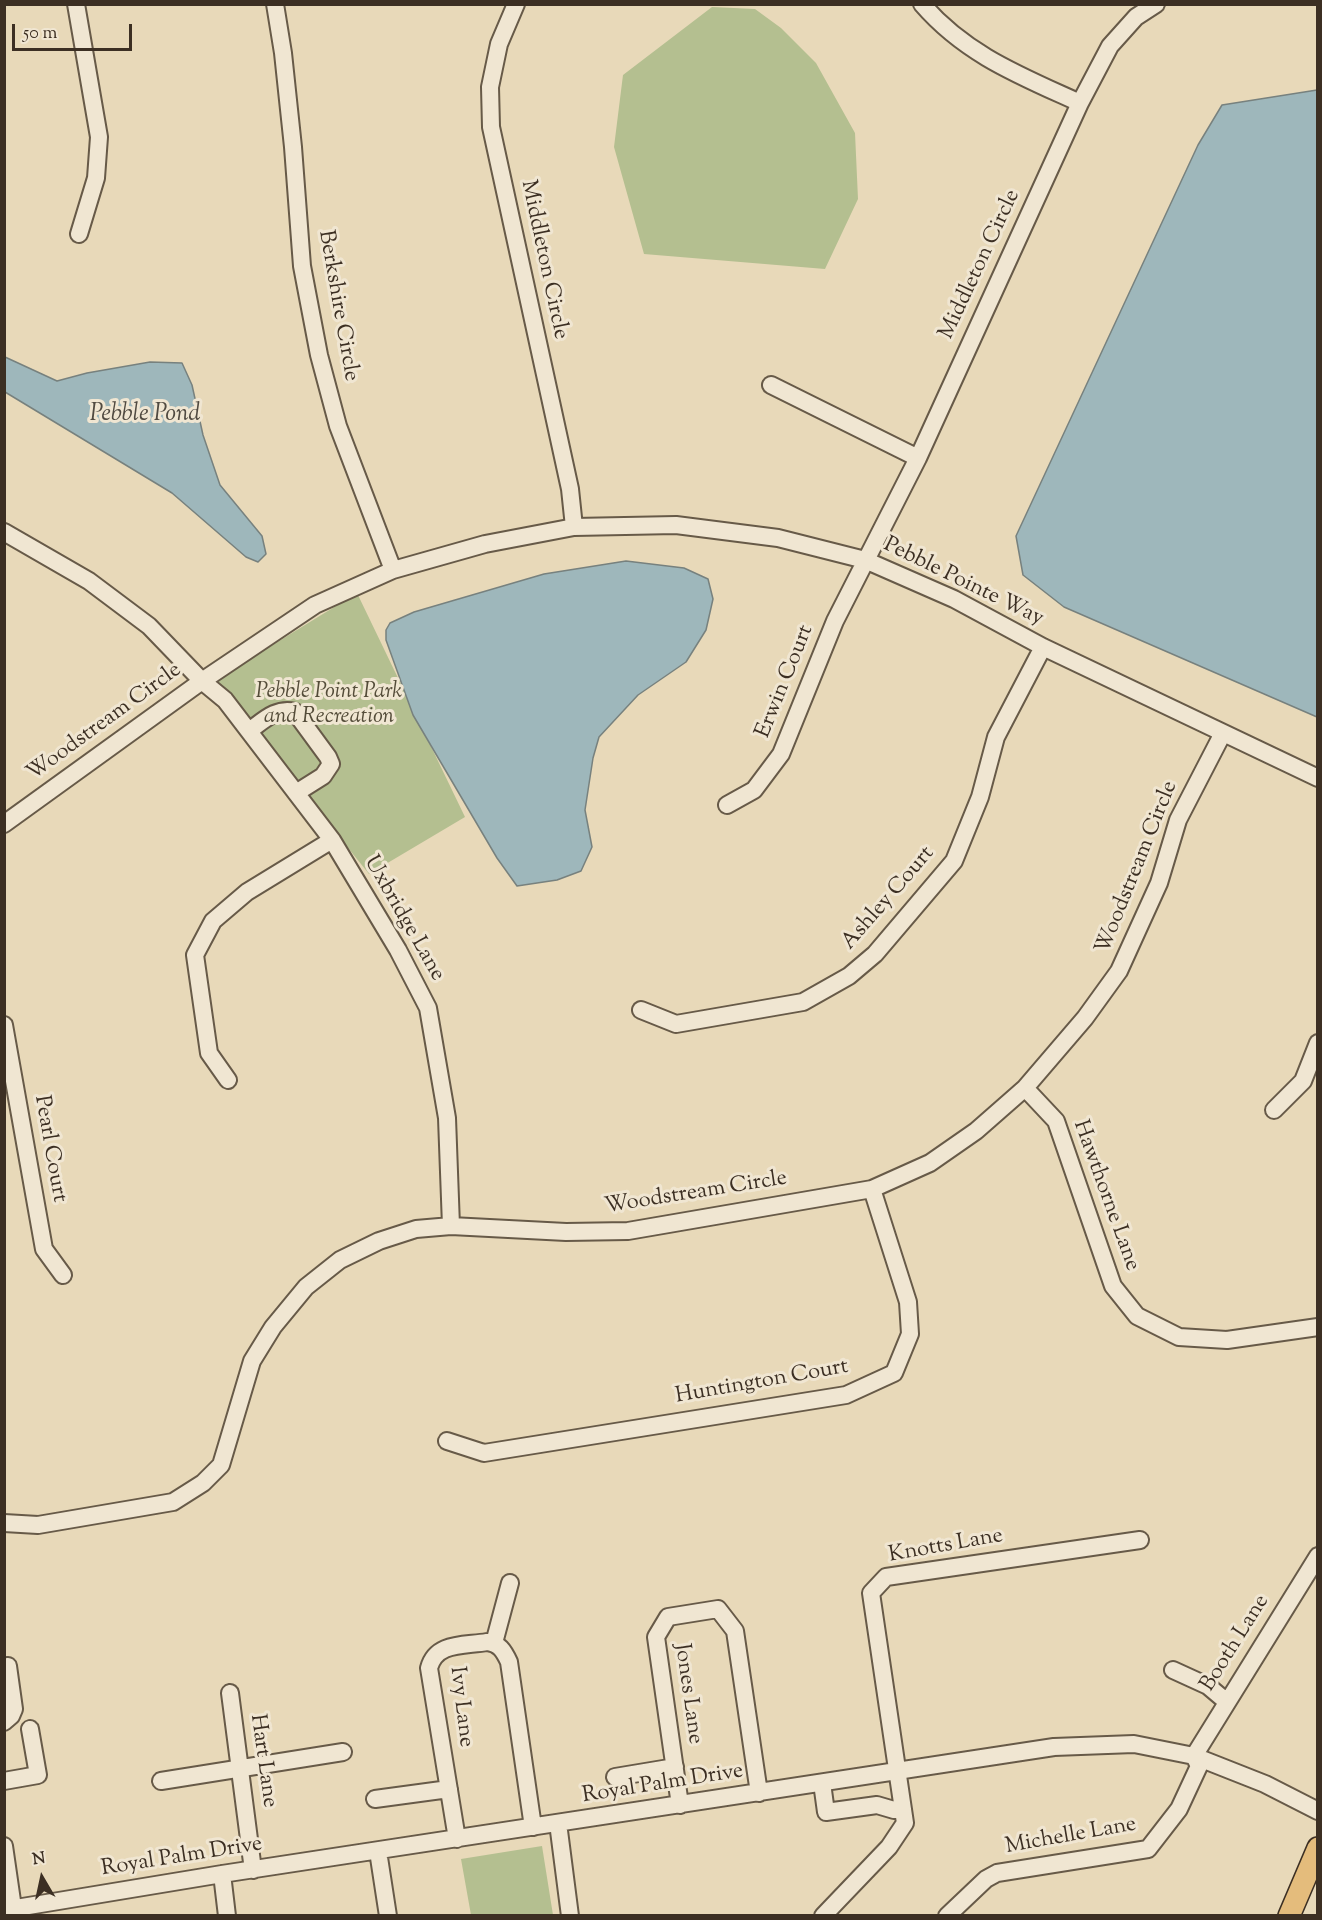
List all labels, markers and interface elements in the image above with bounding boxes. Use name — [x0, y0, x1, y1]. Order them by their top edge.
scale bar — [15, 12, 135, 50]
text: 50 m — [23, 21, 57, 47]
street label: Middleton Circle — [513, 178, 573, 342]
street label: Middleton Circle — [935, 186, 1027, 344]
street label: Berkshire Circle — [311, 228, 363, 384]
water label: Pebble Pond — [90, 402, 200, 430]
street label: Pebble Pointe Way — [879, 533, 1047, 633]
street label: Erwin Court — [751, 622, 821, 742]
street label: Woodstream Circle — [23, 658, 187, 788]
park label: Pebble Point Park and Recreation — [256, 680, 402, 732]
street label: Woodstream Circle — [1091, 778, 1185, 958]
street label: Ashley Court — [837, 842, 941, 956]
street label: Uxbridge Lane — [357, 852, 449, 986]
street label: Pearl Court — [27, 1093, 71, 1205]
street label: Hawthorne Lane — [1066, 1117, 1144, 1275]
street label: Woodstream Circle — [603, 1167, 789, 1221]
street label: Huntington Court — [674, 1355, 850, 1411]
street label: Knotts Lane — [887, 1524, 1005, 1570]
street label: Booth Lane — [1196, 1591, 1276, 1697]
street label: Jones Lane — [667, 1642, 707, 1746]
street label: Ivy Lane — [442, 1665, 478, 1749]
street label: Hart Lane — [242, 1713, 282, 1809]
street label: Royal Palm Drive — [581, 1759, 745, 1811]
street label: Michelle Lane — [1003, 1812, 1139, 1862]
street label: Royal Palm Drive — [100, 1832, 264, 1884]
text: N — [31, 1847, 47, 1872]
north arrow — [12, 1848, 72, 1908]

